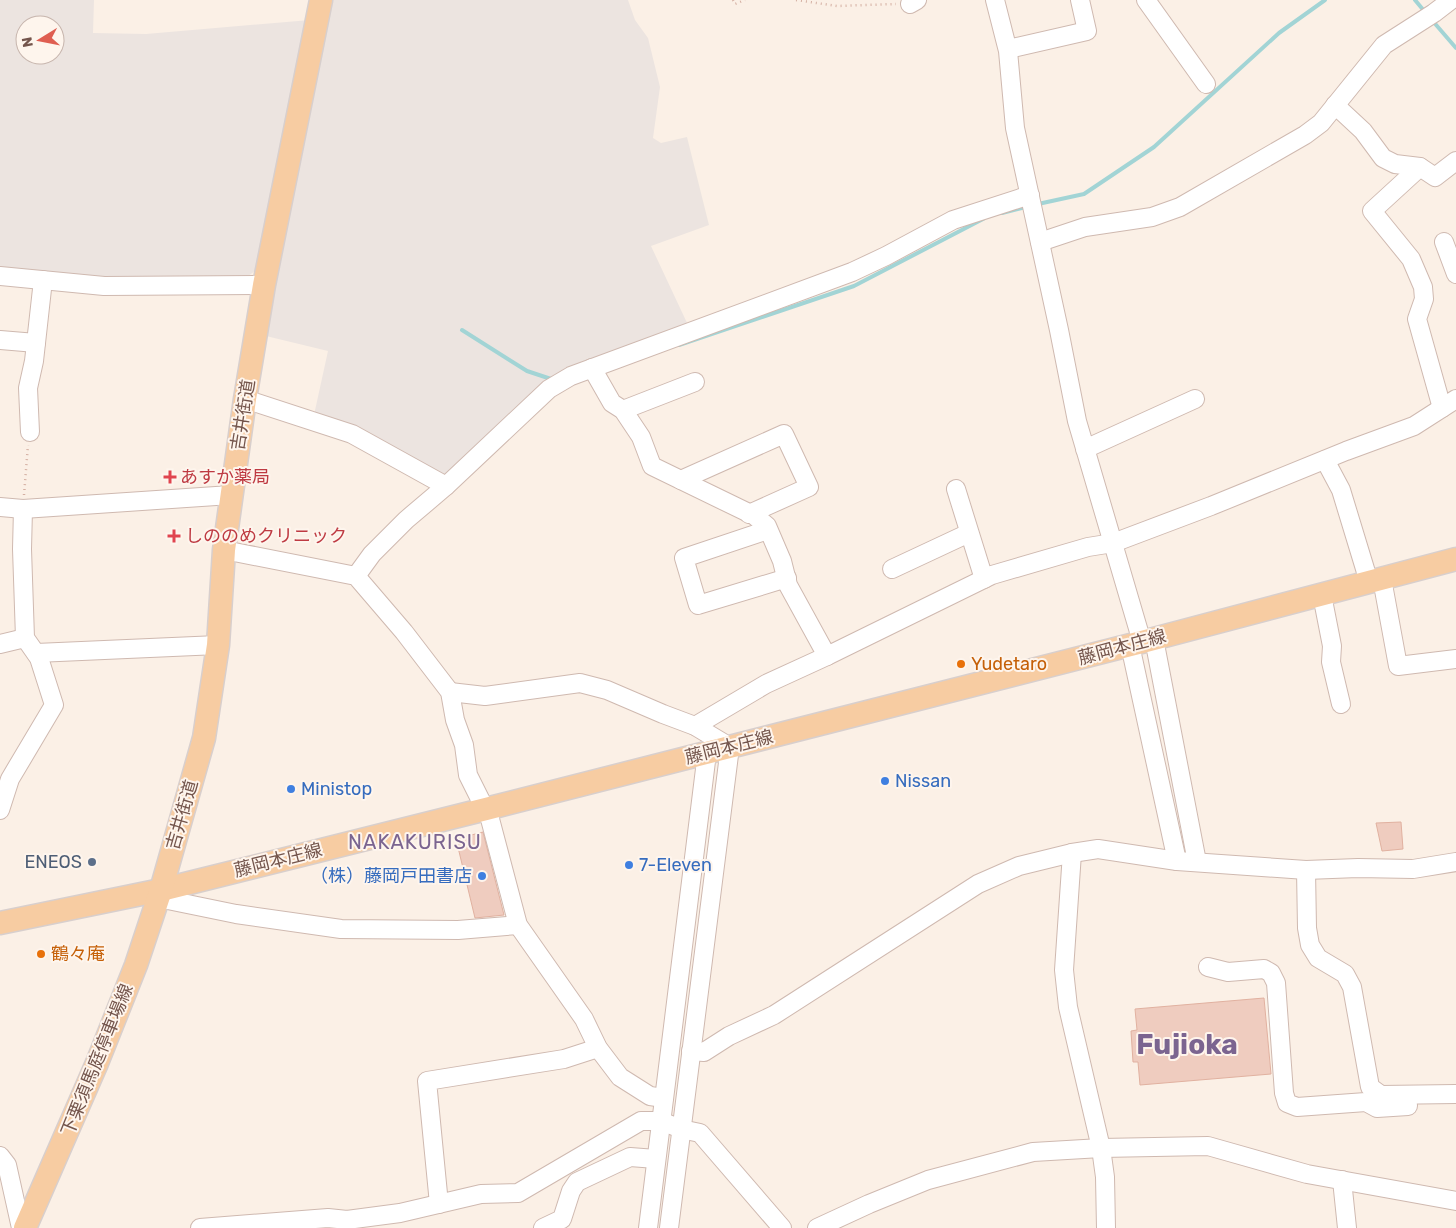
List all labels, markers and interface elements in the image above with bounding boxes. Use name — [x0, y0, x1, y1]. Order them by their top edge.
north arrow — [15, 15, 65, 65]
text: N — [18, 36, 37, 49]
street label: 吉井街道 — [227, 378, 259, 452]
place label: あすか薬局 — [180, 466, 270, 488]
marker: あすか薬局 — [164, 471, 176, 483]
place label: しののめクリニック — [185, 525, 347, 547]
marker: しののめクリニック — [167, 529, 181, 543]
street label: 藤岡本庄線 — [1076, 625, 1168, 669]
place label: Yudetaro — [971, 653, 1047, 675]
marker: Yudetaro — [955, 658, 967, 670]
street label: 藤岡本庄線 — [683, 725, 775, 769]
place label: Nissan — [895, 770, 951, 792]
marker: Nissan — [879, 775, 891, 787]
street label: 吉井街道 — [162, 777, 202, 853]
place label: Ministop — [301, 778, 372, 800]
marker: Ministop — [285, 783, 297, 795]
district label: NAKAKURISU — [348, 830, 482, 854]
street label: 藤岡本庄線 — [232, 838, 324, 882]
place label: ENEOS — [24, 851, 82, 873]
place label: 7-Eleven — [639, 854, 712, 876]
marker: ENEOS — [86, 856, 98, 868]
marker: 7-Eleven — [623, 859, 635, 871]
place label: （株）藤岡戸田書店 — [310, 865, 472, 887]
marker: （株）藤岡戸田書店 — [476, 870, 488, 882]
place label: 鶴々庵 — [51, 943, 105, 965]
marker: 鶴々庵 — [35, 948, 47, 960]
street label: 下栗須馬庭停車場線 — [56, 981, 138, 1139]
district label: Fujioka — [1136, 1028, 1238, 1061]

